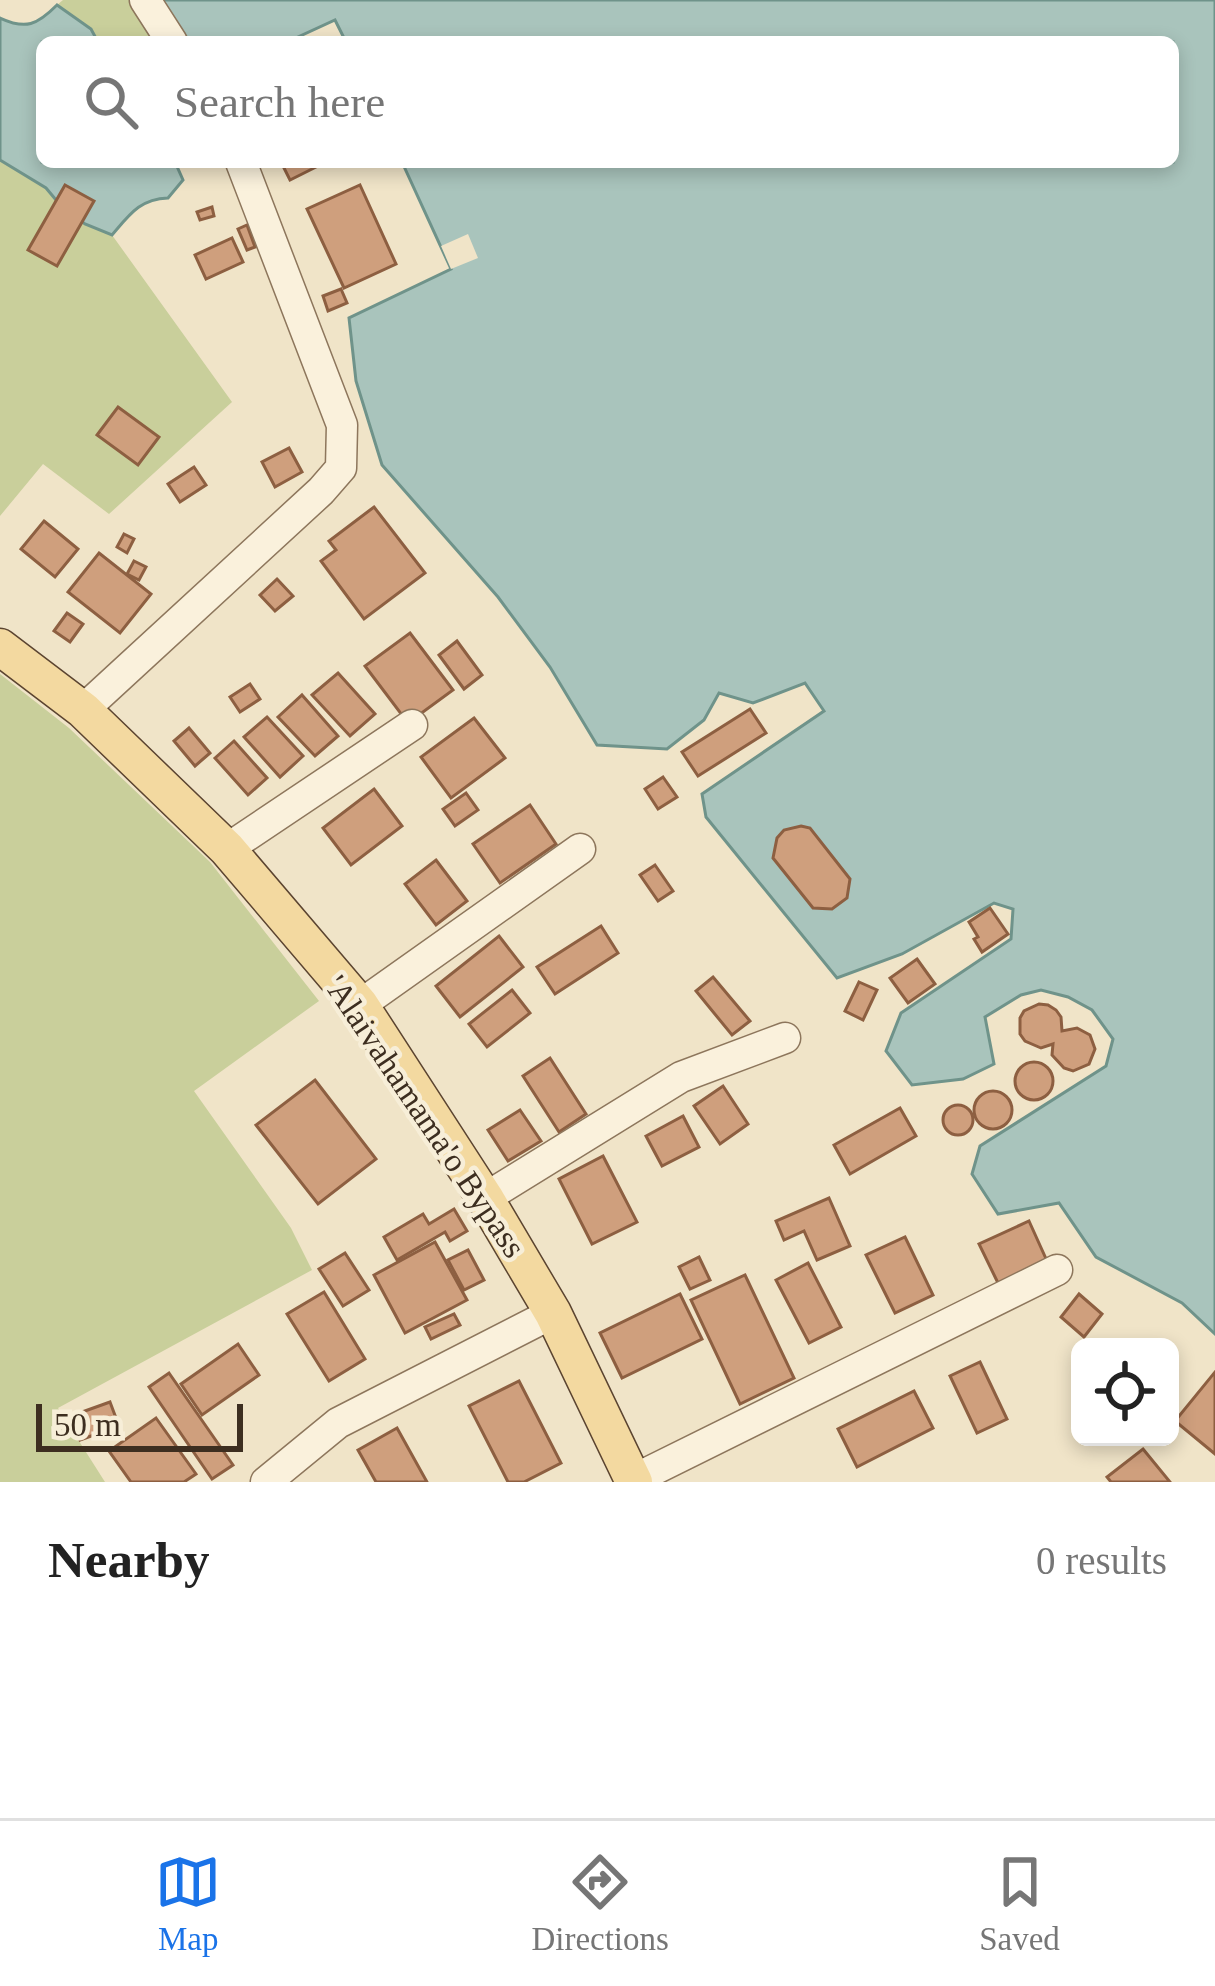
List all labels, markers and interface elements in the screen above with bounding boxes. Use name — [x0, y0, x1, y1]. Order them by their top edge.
search box — [36, 36, 1179, 168]
icon: search — [78, 69, 144, 135]
text: Search here — [174, 77, 385, 127]
street label: 'Alaivahamama'o Bypass — [317, 969, 533, 1264]
map controls — [1071, 1338, 1179, 1446]
button: locate — [1071, 1338, 1179, 1446]
scale bar — [36, 1398, 243, 1451]
text: 50 m — [54, 1407, 121, 1443]
text: Nearby — [48, 1532, 209, 1588]
text: 0 results — [1036, 1539, 1167, 1582]
tab: Map — [155, 1849, 221, 1958]
tab: Directions — [531, 1849, 669, 1958]
tab: Saved — [979, 1849, 1060, 1958]

